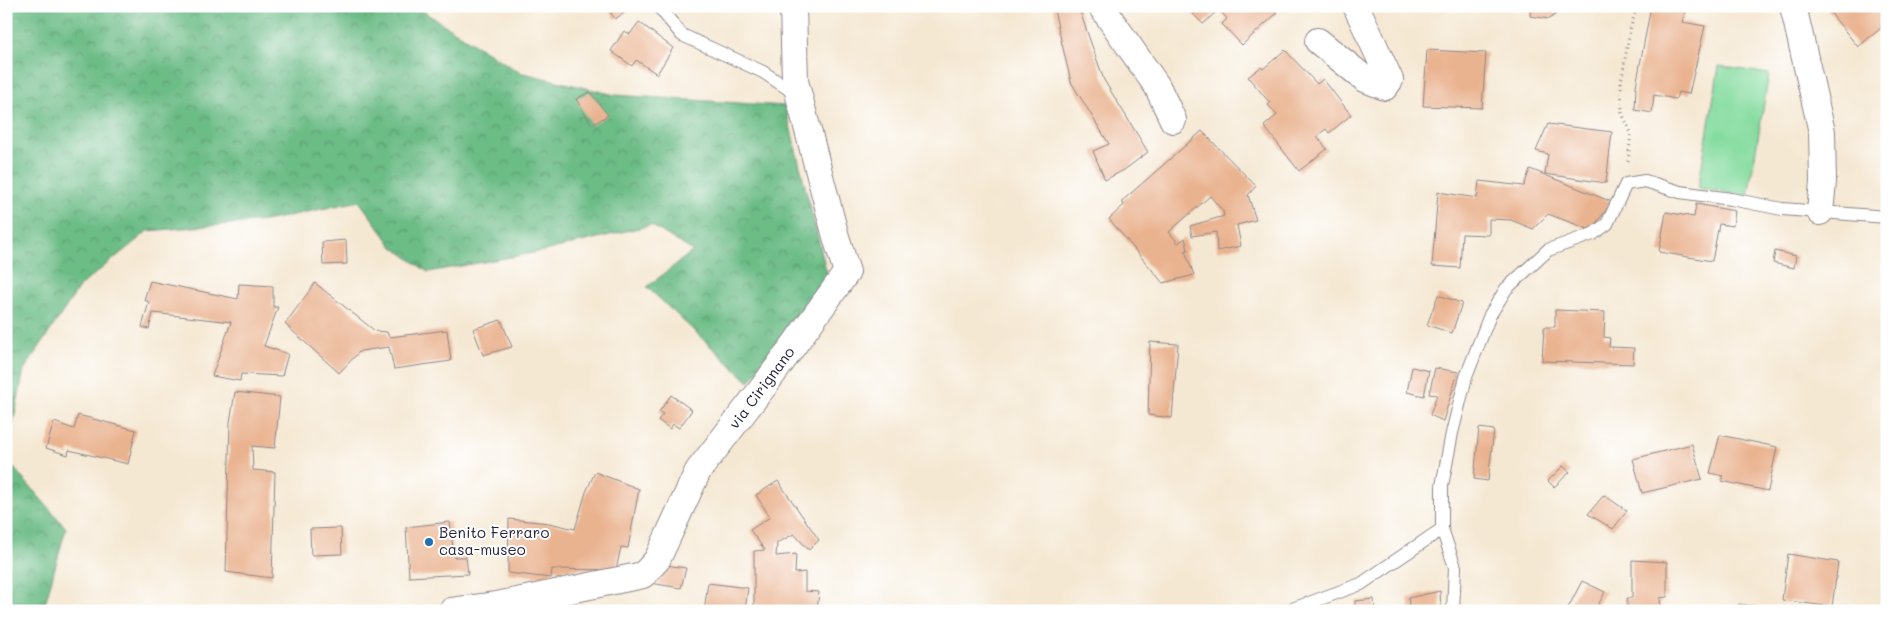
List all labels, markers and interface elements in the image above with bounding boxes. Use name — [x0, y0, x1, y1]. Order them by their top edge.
street label: via Cirignano — [724, 342, 799, 432]
place label: Benito Ferraro casa-museo — [439, 522, 549, 559]
marker: Benito Ferraro casa-museo — [423, 536, 435, 548]

